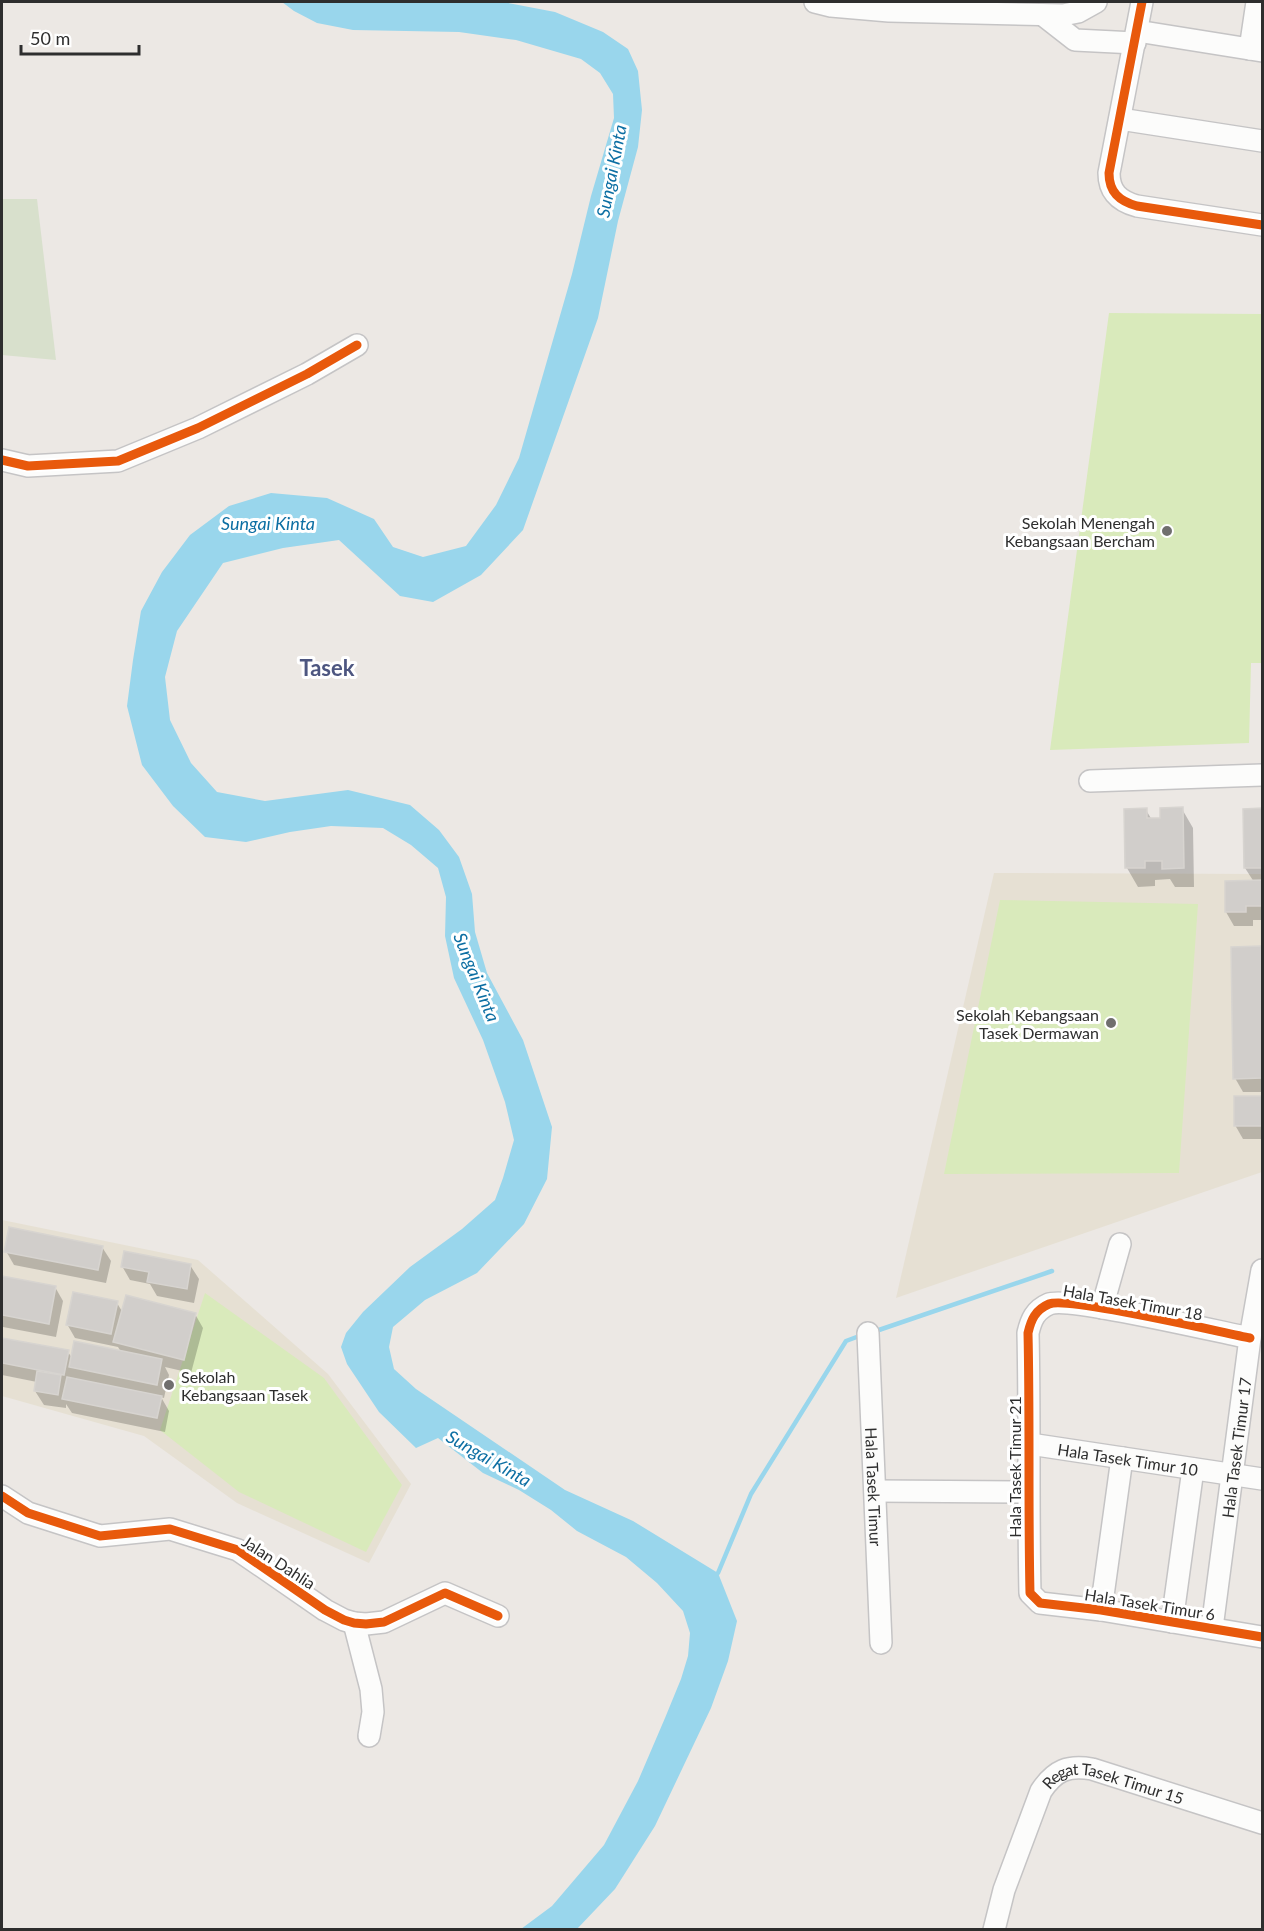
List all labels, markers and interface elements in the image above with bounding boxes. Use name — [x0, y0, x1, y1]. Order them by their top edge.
scale bar — [21, 18, 140, 56]
text: 50 m — [30, 27, 70, 49]
water label: Sungai Kinta — [591, 123, 631, 219]
water label: Sungai Kinta — [221, 512, 315, 534]
place label: Sekolah Menengah Kebangsaan Bercham — [1005, 513, 1155, 550]
marker: Sekolah Menengah Kebangsaan Bercham — [1160, 524, 1174, 538]
district label: Tasek — [299, 654, 355, 681]
water label: Sungai Kinta — [449, 929, 505, 1025]
place label: Sekolah Kebangsaan Tasek Dermawan — [956, 1005, 1099, 1042]
marker: Sekolah Kebangsaan Tasek Dermawan — [1104, 1016, 1118, 1030]
street label: Hala Tasek Timur 18 — [1062, 1280, 1204, 1324]
place label: Sekolah Kebangsaan Tasek — [181, 1367, 309, 1404]
street label: Hala Tasek Timur 17 — [1217, 1376, 1254, 1519]
marker: Sekolah Kebangsaan Tasek — [162, 1378, 176, 1392]
street label: Hala Tasek Timur 21 — [1005, 1396, 1024, 1538]
water label: Sungai Kinta — [443, 1425, 535, 1491]
street label: Hala Tasek Timur — [862, 1427, 886, 1547]
street label: Hala Tasek Timur 10 — [1056, 1439, 1199, 1479]
street label: Jalan Dahlia — [239, 1531, 319, 1593]
street label: Hala Tasek Timur 6 — [1083, 1584, 1217, 1624]
street label: Regat Tasek Timur 15 — [1037, 1758, 1186, 1807]

